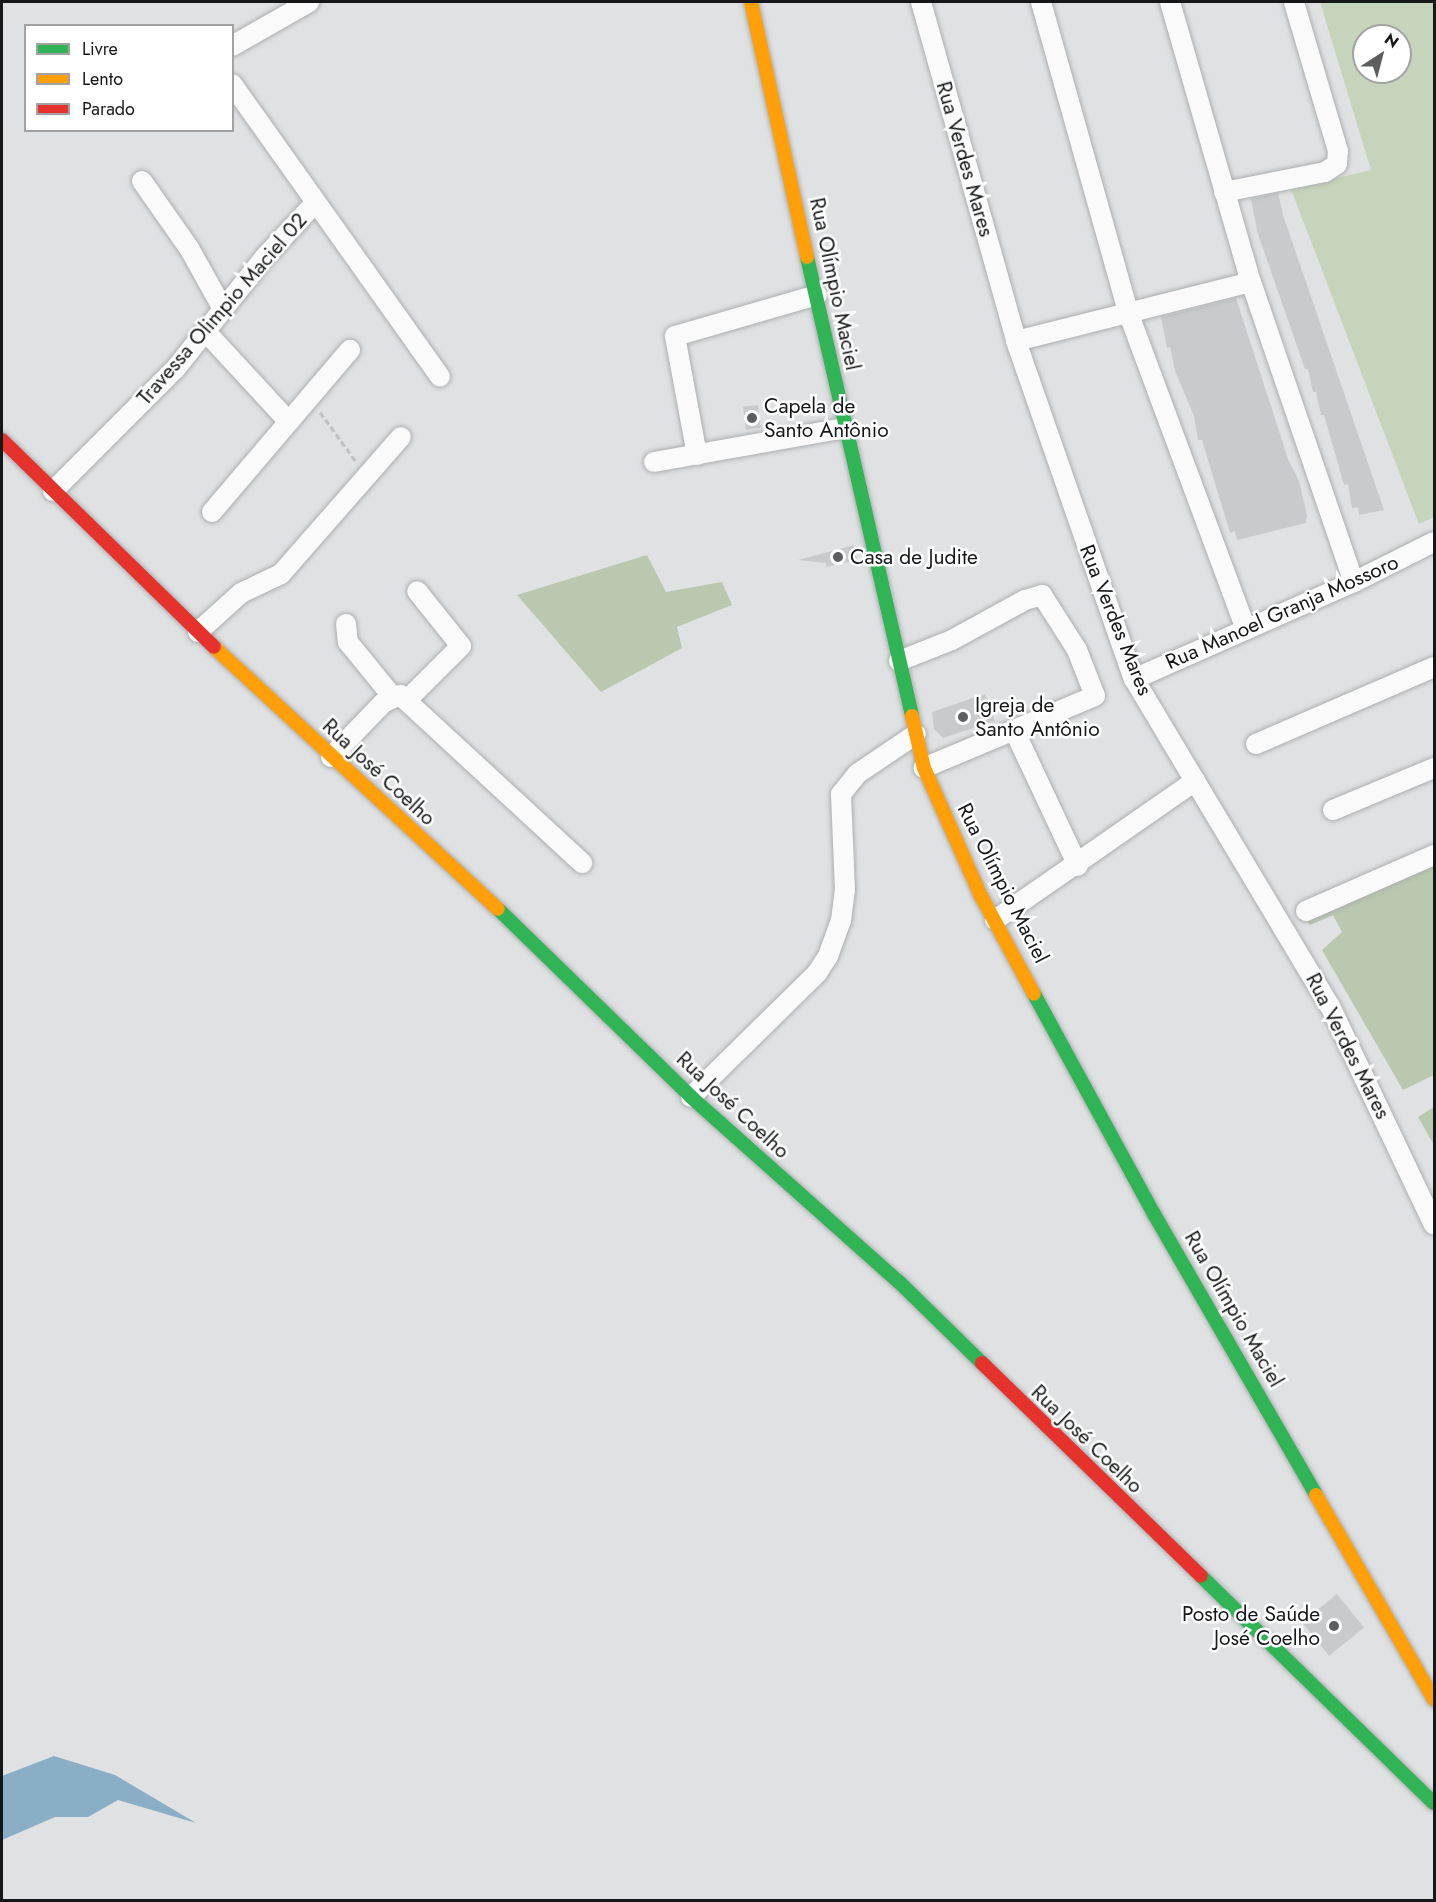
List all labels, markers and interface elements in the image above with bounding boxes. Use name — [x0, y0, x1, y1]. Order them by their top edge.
legend — [24, 24, 234, 132]
north arrow — [1352, 24, 1412, 84]
text: N — [1380, 28, 1404, 54]
text: Livre — [82, 36, 118, 62]
text: Lento — [82, 66, 123, 92]
street label: Rua Verdes Mares — [931, 79, 999, 239]
text: Parado — [82, 96, 135, 122]
street label: Rua Olímpio Maciel — [804, 195, 866, 373]
street label: Travessa Olimpio Maciel 02 — [132, 208, 312, 410]
place label: Capela de Santo Antônio — [764, 393, 889, 443]
marker: Capela de Santo Antônio — [745, 411, 759, 425]
street label: Rua Verdes Mares — [1074, 541, 1158, 699]
place label: Casa de Judite — [850, 544, 978, 570]
street label: Rua Manoel Granja Mossoro — [1162, 549, 1402, 675]
marker: Casa de Judite — [831, 550, 845, 564]
place label: Igreja de Santo Antônio — [975, 692, 1100, 742]
marker: Igreja de Santo Antônio — [956, 710, 970, 724]
street label: Rua José Coelho — [317, 713, 441, 831]
street label: Rua Olímpio Maciel — [952, 799, 1054, 967]
street label: Rua Verdes Mares — [1300, 969, 1396, 1123]
street label: Rua José Coelho — [671, 1046, 795, 1164]
street label: Rua Olímpio Maciel — [1179, 1227, 1289, 1391]
street label: Rua José Coelho — [1026, 1379, 1148, 1499]
place label: Posto de Saúde José Coelho — [1182, 1601, 1320, 1651]
marker: Posto de Saúde José Coelho — [1325, 1617, 1343, 1635]

